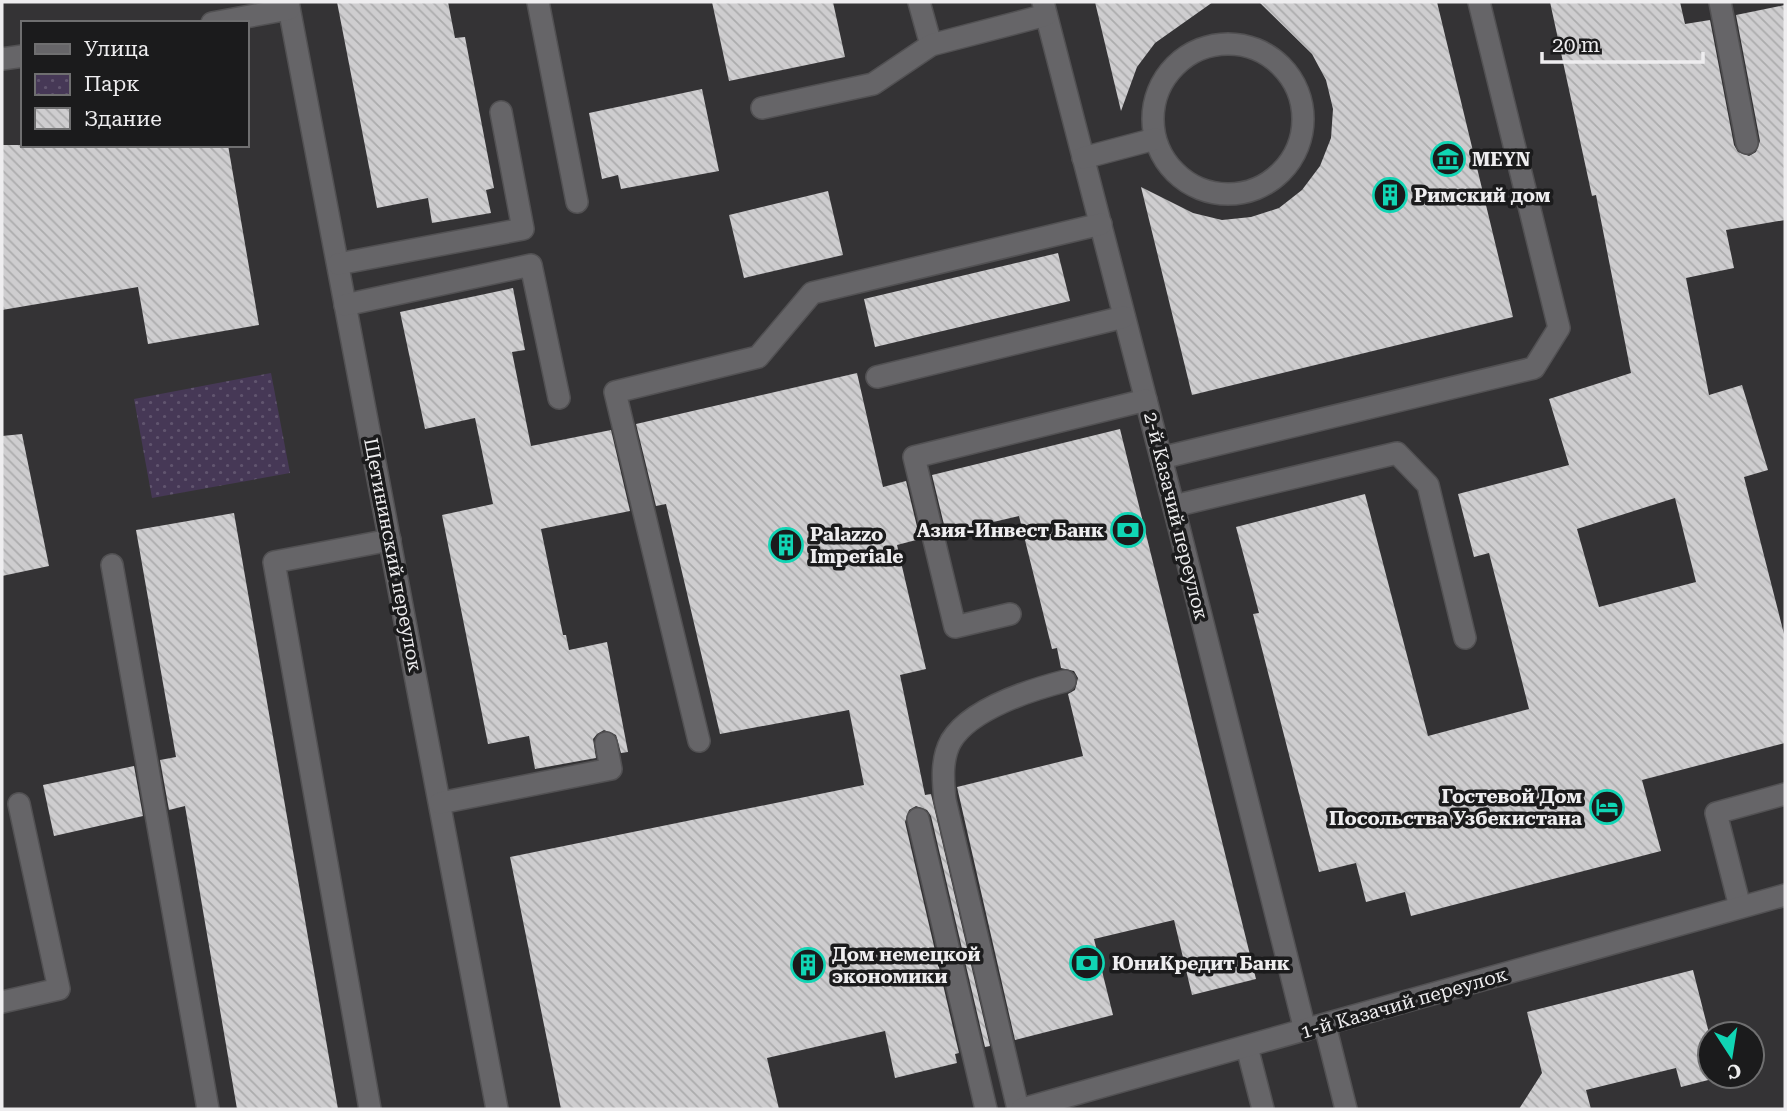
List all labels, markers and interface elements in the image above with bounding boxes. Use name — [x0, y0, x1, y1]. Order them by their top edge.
legend — [21, 21, 248, 147]
scale bar — [1542, 21, 1703, 65]
text: 20 m — [1552, 33, 1600, 57]
text: Улица — [84, 37, 150, 61]
text: Парк — [84, 72, 140, 96]
text: Здание — [84, 107, 162, 131]
museum icon: MEYN — [1429, 140, 1467, 178]
place label: MEYN — [1472, 148, 1531, 171]
building icon: Римский дом — [1371, 176, 1409, 214]
place label: Римский дом — [1414, 184, 1551, 207]
street label: 2-й Казачий переулок — [1139, 410, 1213, 622]
street label: Щетининский переулок — [359, 436, 427, 674]
bank icon: Азия-Инвест Банк — [1109, 511, 1147, 549]
place label: Азия-Инвест Банк — [917, 519, 1104, 542]
place label: Palazzo Imperiale — [810, 523, 903, 568]
building icon: Palazzo Imperiale — [767, 526, 805, 564]
place label: Гостевой Дом Посольства Узбекистана — [1329, 785, 1582, 830]
hotel icon: Гостевой Дом Посольства Узбекистана — [1588, 788, 1626, 826]
place label: Дом немецкой экономики — [832, 943, 981, 988]
bank icon: ЮниКредит Банк — [1068, 944, 1106, 982]
building icon: Дом немецкой экономики — [789, 946, 827, 984]
place label: ЮниКредит Банк — [1112, 952, 1290, 975]
street label: 1-й Казачий переулок — [1298, 962, 1510, 1044]
north arrow — [1696, 1020, 1766, 1090]
text: С — [1726, 1059, 1743, 1084]

